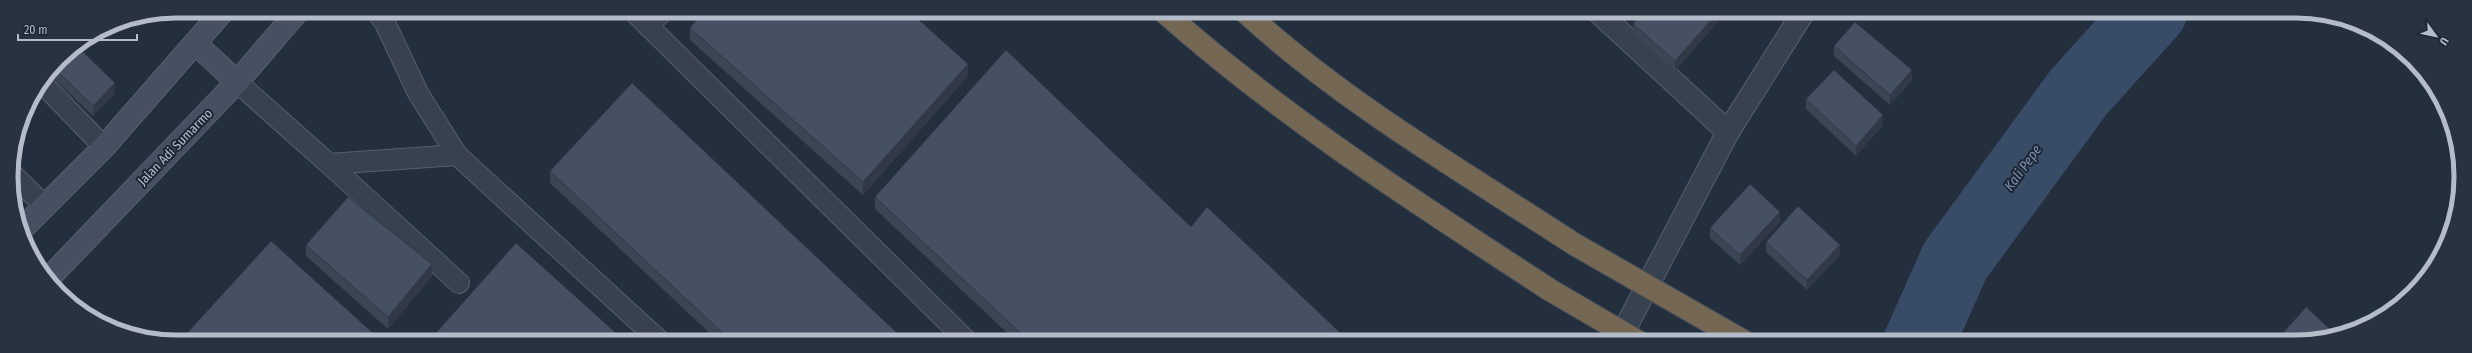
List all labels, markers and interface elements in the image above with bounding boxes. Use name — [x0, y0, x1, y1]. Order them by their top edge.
scale bar — [18, 16, 137, 42]
north arrow — [2416, 16, 2456, 56]
text: 20 m — [24, 23, 48, 37]
text: U — [2437, 35, 2451, 47]
street label: Jalan Adi Sumarmo — [135, 106, 215, 188]
water label: Kali Pepe — [2001, 142, 2045, 194]

